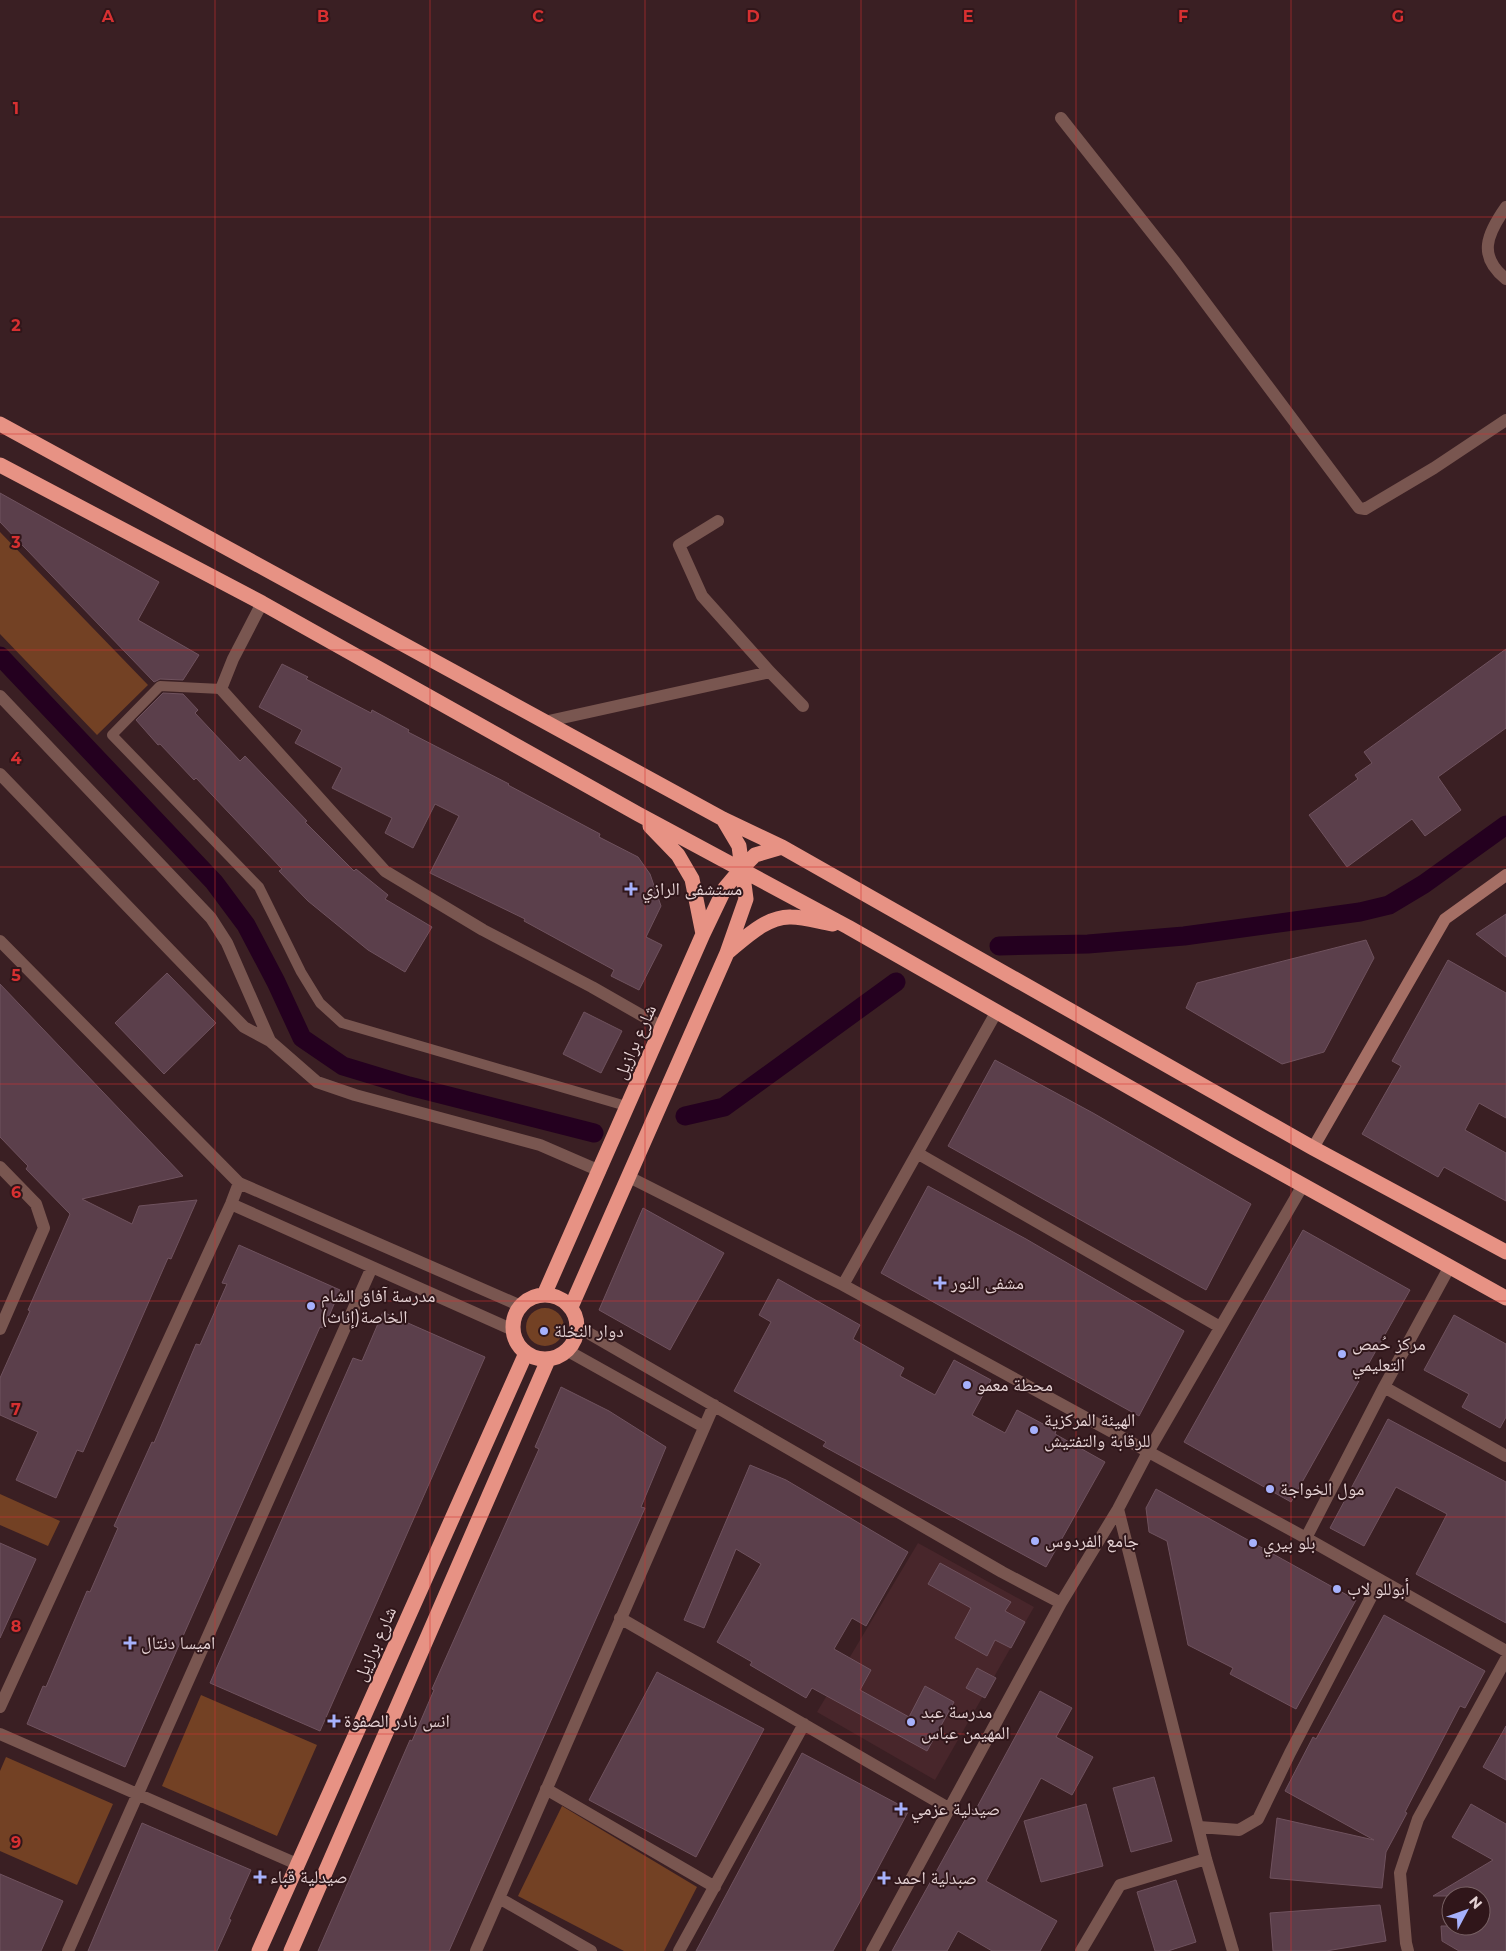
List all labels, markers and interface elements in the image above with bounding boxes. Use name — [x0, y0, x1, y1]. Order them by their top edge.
text: A — [101, 7, 115, 26]
text: B — [317, 7, 329, 26]
text: C — [532, 7, 544, 26]
text: D — [746, 7, 760, 26]
text: E — [963, 7, 973, 26]
text: F — [1178, 7, 1188, 26]
text: G — [1392, 7, 1404, 26]
text: 1 — [13, 99, 19, 118]
text: 2 — [11, 316, 21, 335]
text: 3 — [10, 533, 21, 552]
text: 4 — [10, 749, 22, 768]
place label: مستشفى الرازي — [642, 878, 742, 904]
marker: مستشفى الرازي — [624, 882, 638, 896]
text: 5 — [11, 966, 21, 985]
street label: شارع برازيل — [609, 1001, 661, 1083]
text: 6 — [11, 1183, 21, 1202]
place label: مشفى النور — [950, 1272, 1024, 1294]
marker: مشفى النور — [933, 1276, 947, 1290]
place label: مدرسة آفاق الشام الخاصة(إناث) — [321, 1285, 436, 1329]
marker: مدرسة آفاق الشام الخاصة(إناث) — [305, 1300, 317, 1312]
place label: دوار النخلة — [554, 1320, 624, 1342]
marker: دوار النخلة — [538, 1325, 550, 1337]
place label: مركز حُمص التعليمي — [1352, 1333, 1426, 1380]
marker: مركز حُمص التعليمي — [1336, 1348, 1348, 1360]
place label: محطة معمو — [977, 1374, 1053, 1396]
marker: محطة معمو — [961, 1379, 973, 1391]
text: 7 — [11, 1400, 21, 1419]
place label: الهيئة المركزية للرقابة والتفتيش — [1044, 1409, 1151, 1452]
marker: الهيئة المركزية للرقابة والتفتيش — [1028, 1424, 1040, 1436]
place label: مول الخواجة — [1280, 1478, 1364, 1500]
marker: مول الخواجة — [1264, 1483, 1276, 1495]
place label: جامع الفردوس — [1045, 1530, 1139, 1553]
place label: بلو بيري — [1263, 1532, 1315, 1558]
marker: جامع الفردوس — [1029, 1535, 1041, 1547]
marker: بلو بيري — [1247, 1537, 1259, 1549]
place label: أبوللو لاب — [1347, 1578, 1409, 1600]
marker: أبوللو لاب — [1331, 1583, 1343, 1595]
street label: شارع برازيل — [349, 1603, 401, 1685]
text: 8 — [11, 1617, 21, 1636]
place label: اميسا دنتال — [141, 1632, 215, 1654]
marker: اميسا دنتال — [123, 1636, 137, 1650]
place label: مدرسة عبد المهيمن عباس — [921, 1701, 1010, 1744]
place label: انس نادر الصفوة — [344, 1710, 450, 1732]
marker: انس نادر الصفوة — [328, 1715, 340, 1727]
marker: مدرسة عبد المهيمن عباس — [905, 1716, 917, 1728]
place label: صيدلية عزمي — [911, 1798, 1000, 1824]
marker: صيدلية عزمي — [895, 1803, 907, 1815]
text: 9 — [11, 1833, 21, 1852]
place label: صيدلية قباء — [270, 1866, 348, 1888]
place label: صبدلية احمد — [894, 1867, 977, 1889]
marker: صيدلية قباء — [254, 1871, 266, 1883]
marker: صبدلية احمد — [878, 1872, 890, 1884]
north arrow — [1441, 1886, 1491, 1936]
text: N — [1465, 1892, 1486, 1913]

